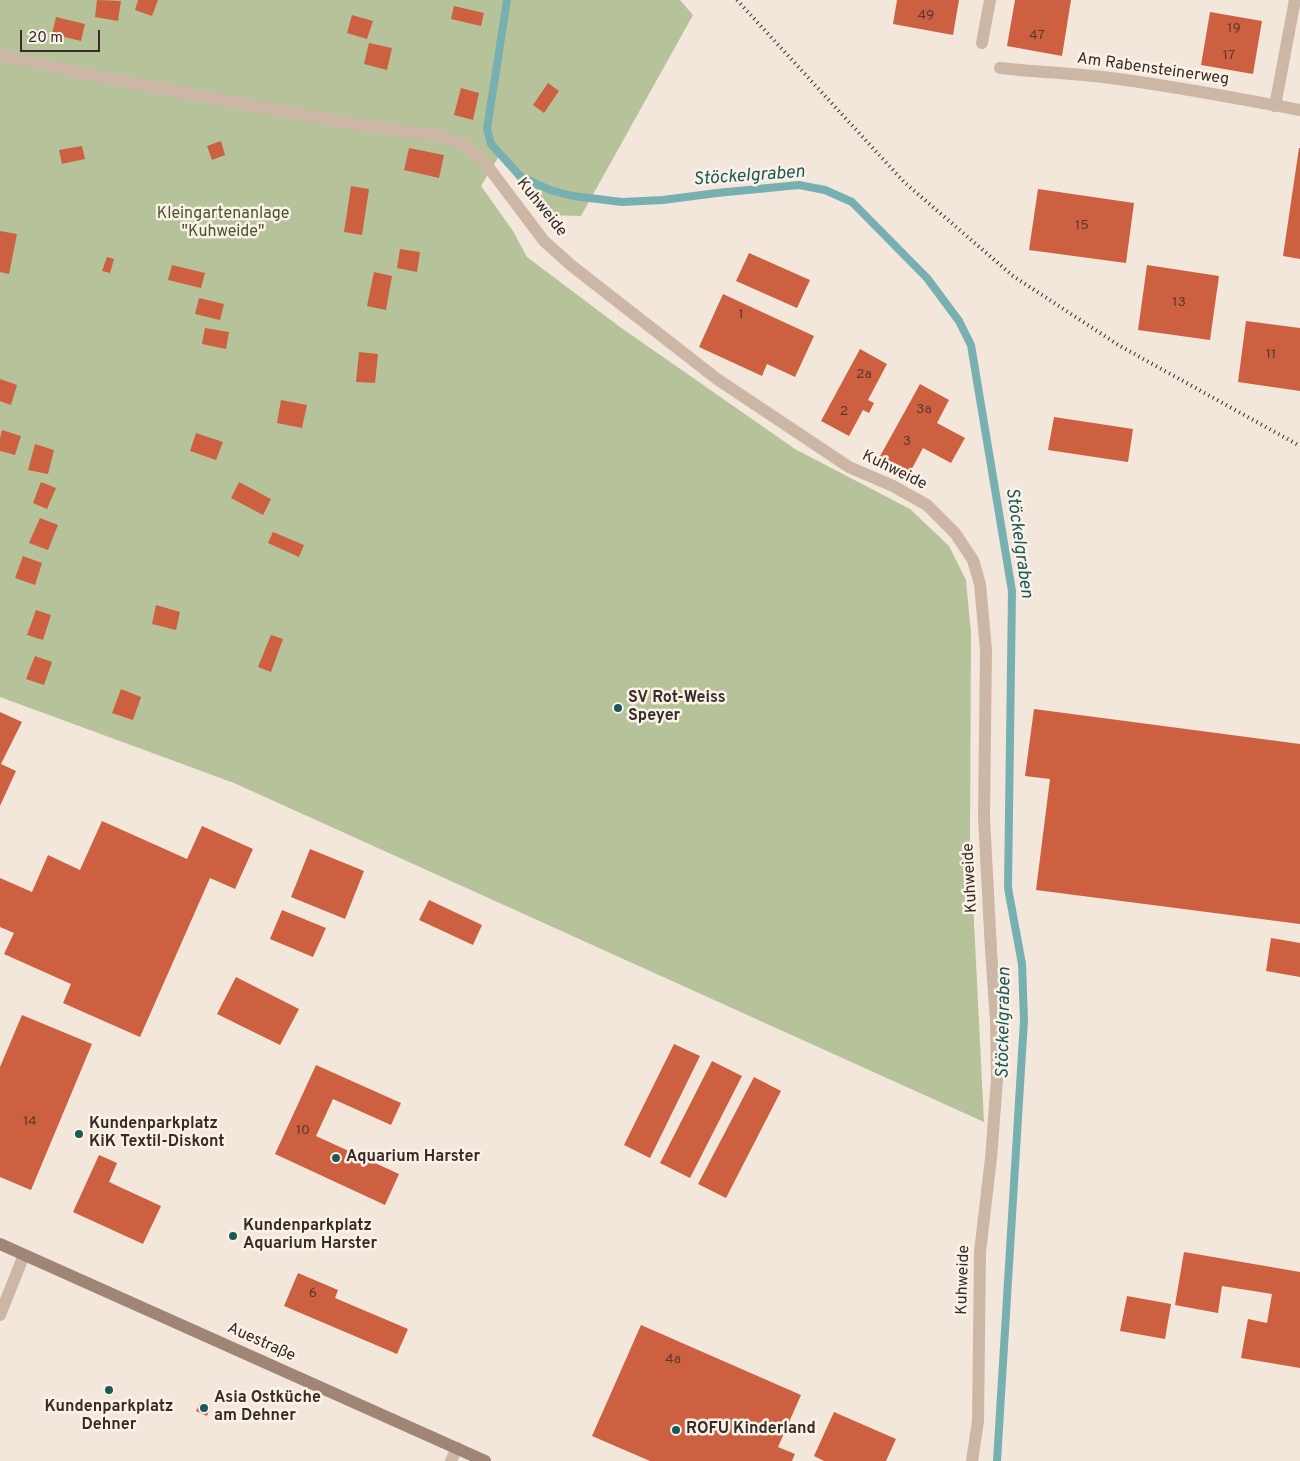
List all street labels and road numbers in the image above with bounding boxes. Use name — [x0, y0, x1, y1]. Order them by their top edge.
street label: Am Rabensteinerweg — [1076, 50, 1230, 90]
street label: Kuhweide — [512, 175, 570, 241]
street label: Kuhweide — [858, 447, 930, 495]
street label: Kuhweide — [960, 843, 982, 913]
street label: Kuhweide — [953, 1245, 975, 1315]
street label: Auestraße — [224, 1319, 298, 1367]

